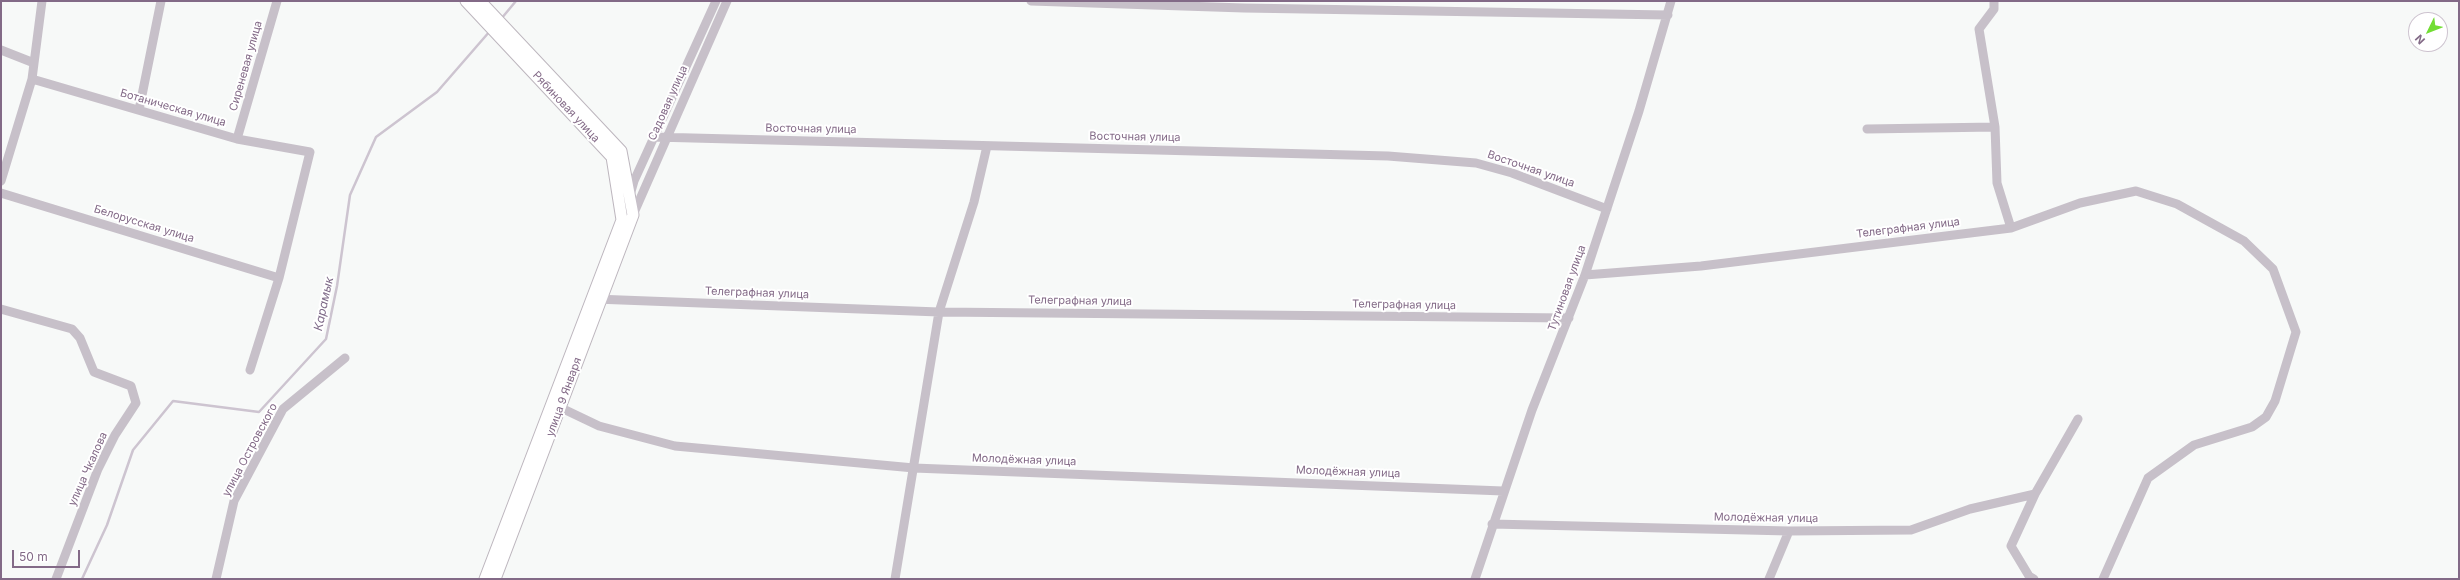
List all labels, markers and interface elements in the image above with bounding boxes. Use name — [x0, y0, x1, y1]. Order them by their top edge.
north arrow — [2408, 12, 2448, 52]
street label: Сиреневая улица — [227, 19, 265, 113]
text: N — [2412, 32, 2428, 47]
street label: Садовая улица — [646, 64, 690, 142]
street label: Рябиновая улица — [530, 69, 602, 145]
street label: Ботаническая улица — [118, 87, 228, 129]
street label: Восточная улица — [765, 122, 857, 136]
street label: Восточная улица — [1089, 130, 1181, 144]
street label: Восточная улица — [1486, 148, 1576, 190]
street label: Белорусская улица — [92, 202, 196, 246]
street label: Телеграфная улица — [1856, 215, 1960, 241]
street label: Тутиновая улица — [1545, 243, 1589, 333]
water label: Карамык — [311, 276, 337, 332]
street label: Телеграфная улица — [705, 285, 809, 301]
street label: Телеграфная улица — [1028, 293, 1132, 309]
street label: Телеграфная улица — [1352, 297, 1456, 313]
street label: улица 9 Января — [544, 356, 584, 438]
street label: улица Островского — [220, 401, 280, 499]
street label: улица Чкалова — [66, 430, 110, 508]
street label: Молодёжная улица — [972, 452, 1076, 468]
street label: Молодёжная улица — [1296, 464, 1400, 480]
street label: Молодёжная улица — [1714, 510, 1818, 526]
scale bar — [14, 542, 82, 568]
text: 50 m — [19, 549, 48, 564]

